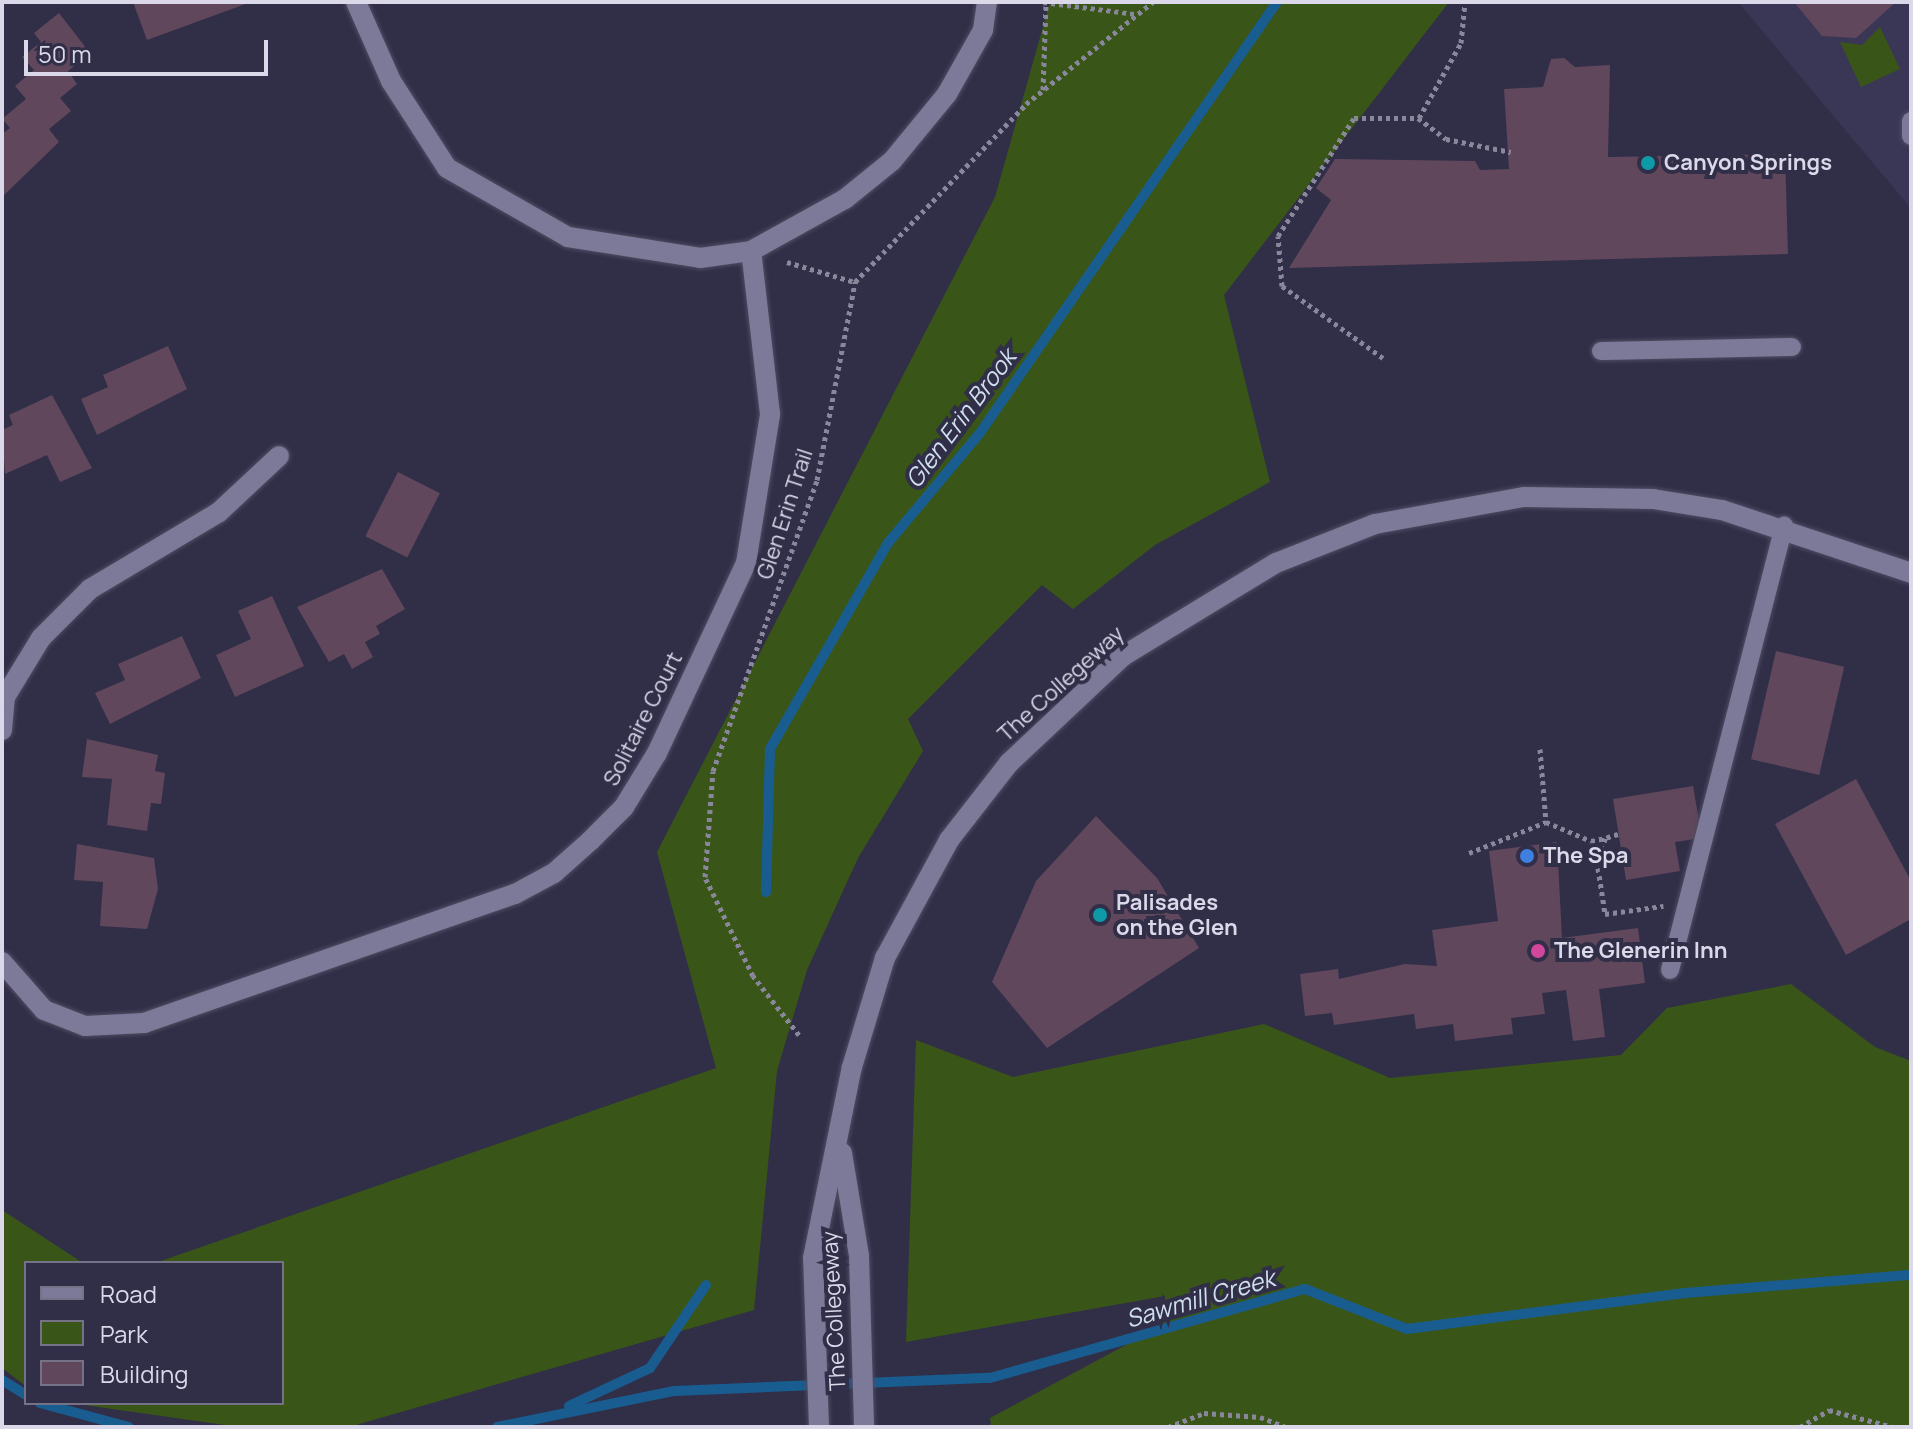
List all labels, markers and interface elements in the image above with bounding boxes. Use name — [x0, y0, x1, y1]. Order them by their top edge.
scale bar — [28, 24, 272, 74]
text: 50 m — [38, 37, 92, 70]
place label: Canyon Springs — [1664, 150, 1832, 176]
marker: Canyon Springs — [1639, 154, 1657, 172]
water label: Glen Erin Brook — [899, 343, 1021, 493]
street label: Glen Erin Trail — [751, 445, 819, 583]
street label: The Collegeway — [993, 621, 1129, 747]
street label: Solitaire Court — [598, 648, 688, 790]
place label: The Spa — [1543, 843, 1628, 869]
marker: The Spa — [1518, 847, 1536, 865]
place label: Palisades on the Glen — [1116, 889, 1238, 940]
marker: Palisades on the Glen — [1091, 906, 1109, 924]
place label: The Glenerin Inn — [1554, 938, 1728, 964]
marker: The Glenerin Inn — [1529, 942, 1547, 960]
street label: The Collegeway — [817, 1230, 851, 1392]
legend — [24, 1261, 284, 1405]
water label: Sawmill Creek — [1122, 1263, 1278, 1333]
text: Road — [100, 1277, 157, 1310]
text: Park — [100, 1317, 148, 1350]
text: Building — [100, 1357, 188, 1390]

